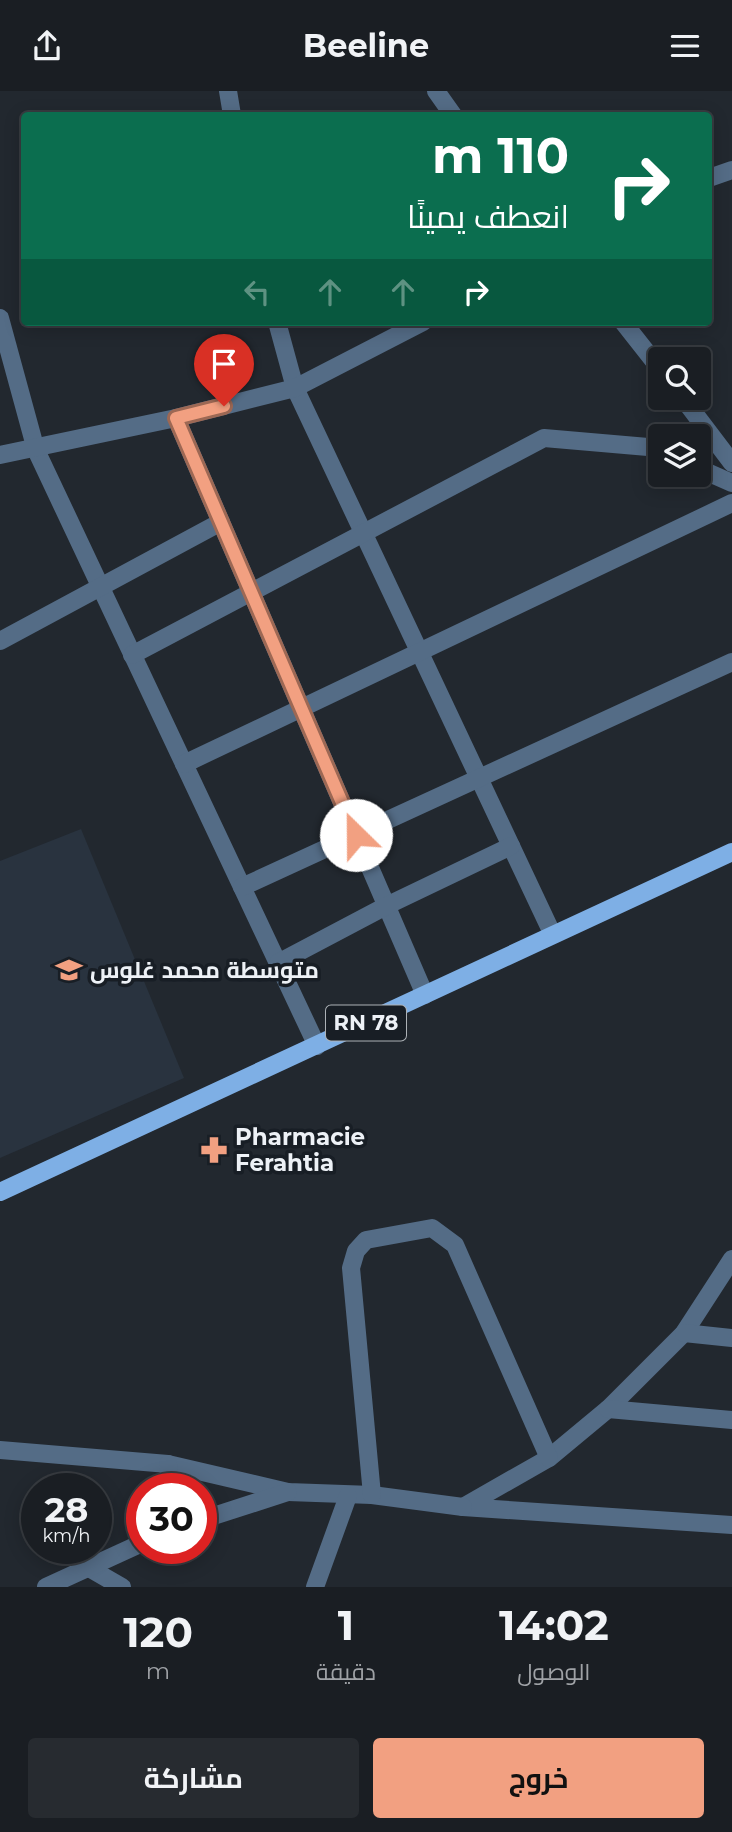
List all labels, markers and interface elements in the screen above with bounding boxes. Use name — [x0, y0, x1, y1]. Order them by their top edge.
text: Beeline — [303, 26, 429, 65]
icon: share — [28, 27, 66, 65]
icon: menu — [666, 27, 704, 65]
text: 110 m — [432, 126, 569, 185]
icon: right — [593, 140, 684, 231]
text: انعطف يمينًا — [407, 197, 569, 236]
icon: left — [238, 273, 276, 311]
icon: ahead — [311, 273, 349, 311]
icon: ahead — [384, 273, 422, 311]
icon: right — [457, 273, 495, 311]
pin — [194, 334, 254, 406]
icon: arrive — [205, 345, 243, 383]
map controls — [648, 347, 711, 487]
button: search — [648, 347, 711, 410]
button: layers — [648, 424, 711, 487]
position arrow — [319, 798, 393, 872]
school or university icon: متوسطة محمد غلوس — [54, 955, 84, 985]
place label: متوسطة محمد غلوس — [90, 956, 319, 984]
road number: RN 78 — [326, 1005, 406, 1041]
place label: Pharmacie Ferahtia — [235, 1123, 365, 1177]
pharmacy icon: Pharmacie Ferahtia — [199, 1135, 229, 1165]
speed limit sign: 30 — [126, 1473, 217, 1564]
text: 28 — [45, 1488, 88, 1531]
text: km/h — [42, 1525, 91, 1547]
text: 1 — [338, 1599, 354, 1651]
text: 14:02 — [499, 1599, 609, 1651]
text: 120 — [123, 1606, 193, 1658]
text: m — [146, 1657, 170, 1685]
text: دقيقة — [316, 1658, 376, 1686]
text: الوصول — [517, 1658, 591, 1686]
button: مشاركة — [28, 1738, 359, 1818]
button: خروج — [373, 1738, 704, 1818]

